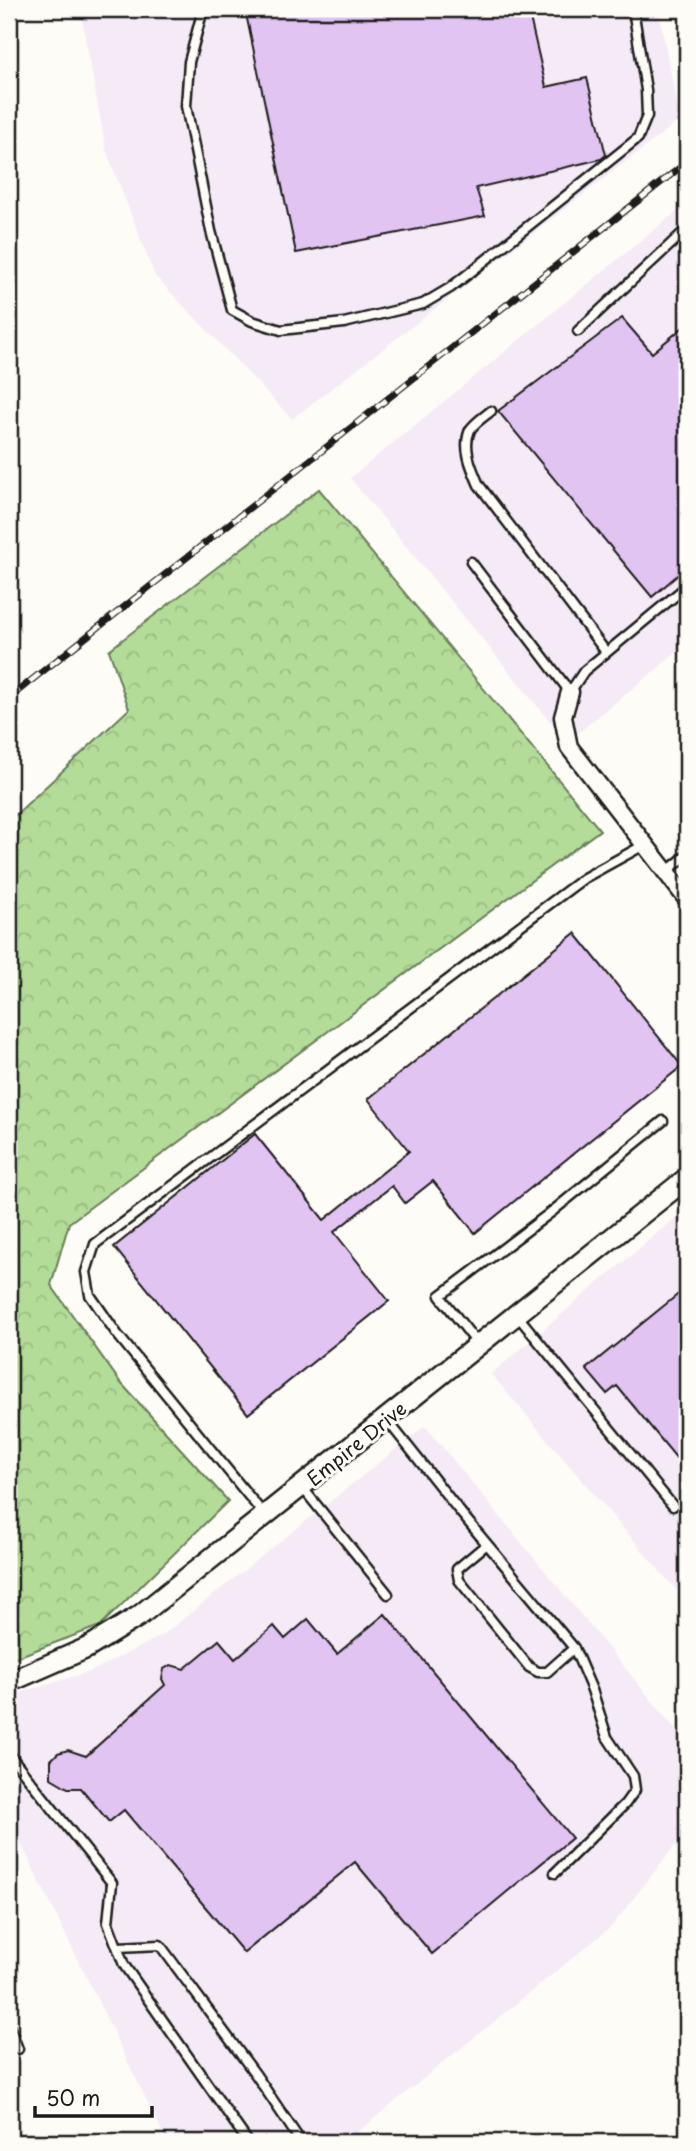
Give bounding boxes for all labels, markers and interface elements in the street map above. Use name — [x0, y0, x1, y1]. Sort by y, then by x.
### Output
street label: Empire Drive — [300, 1394, 412, 1492]
scale bar — [35, 2074, 152, 2118]
text: 50 m — [46, 2081, 100, 2113]

